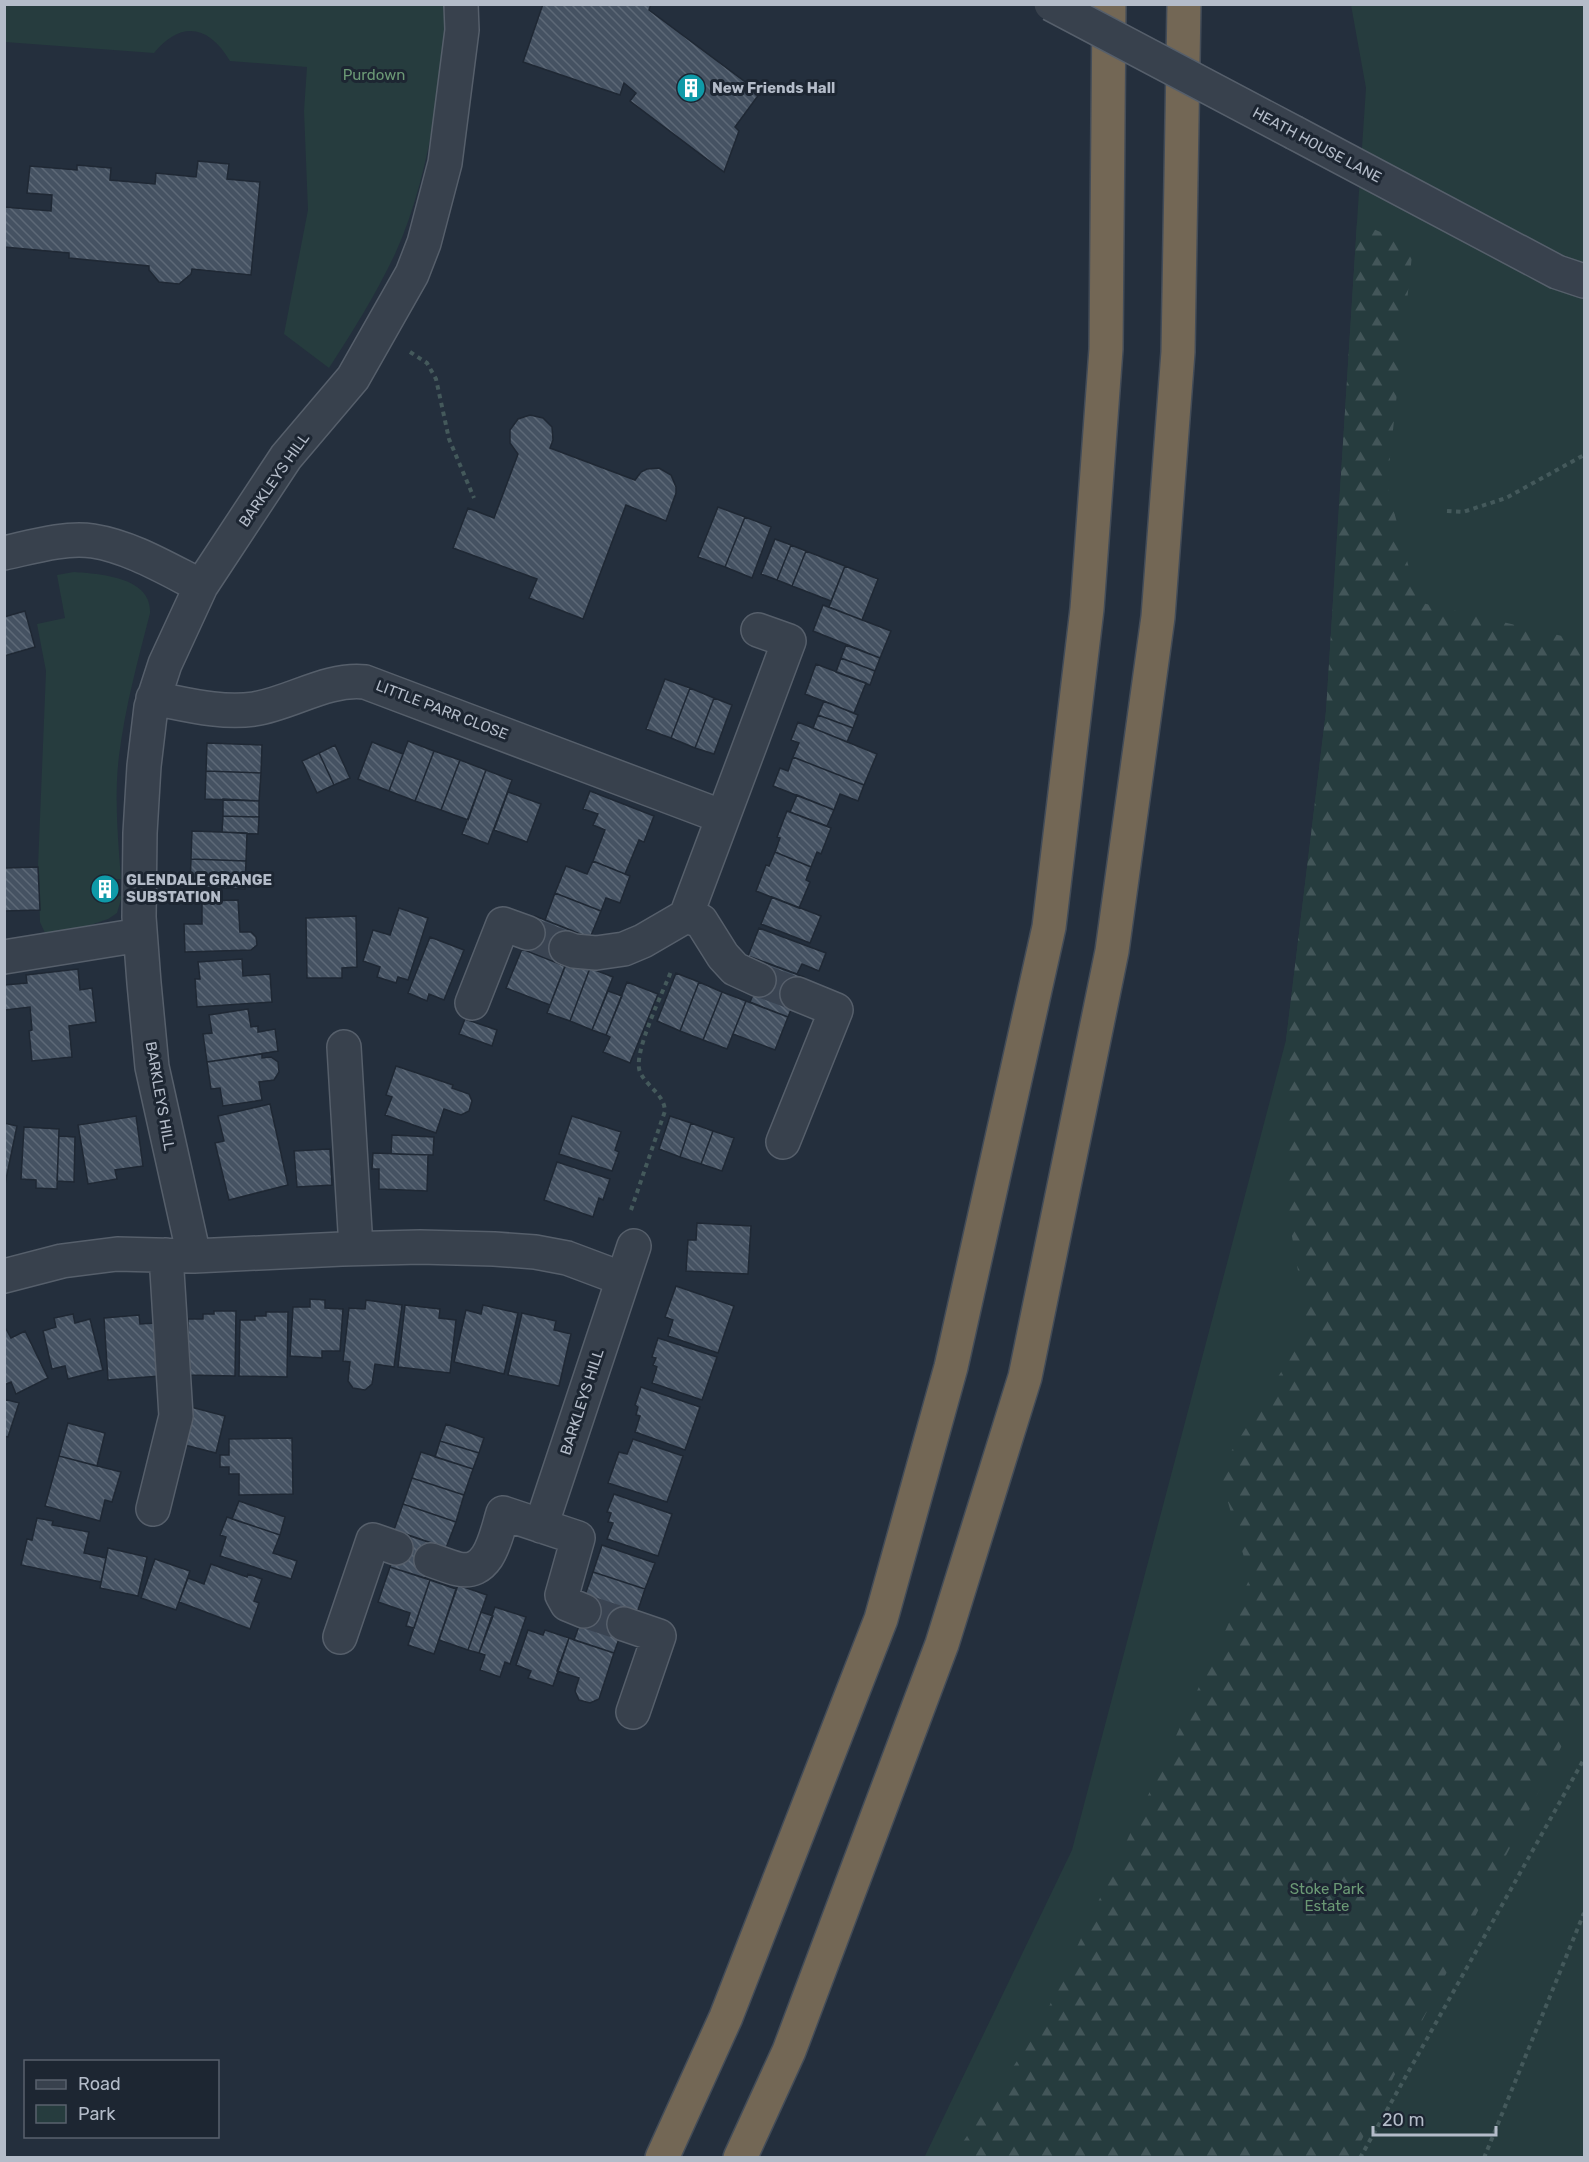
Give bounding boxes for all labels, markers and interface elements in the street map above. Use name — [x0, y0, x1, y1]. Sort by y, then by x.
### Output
park label: Purdown — [343, 66, 405, 84]
building icon: New Friends Hall — [675, 72, 707, 104]
place label: New Friends Hall — [712, 79, 835, 97]
street label: HEATH HOUSE LANE — [1250, 103, 1384, 187]
street label: BARKLEYS HILL — [235, 429, 313, 530]
street label: LITTLE PARR CLOSE — [373, 676, 511, 744]
place label: GLENDALE GRANGE SUBSTATION — [126, 871, 272, 906]
building icon: GLENDALE GRANGE SUBSTATION — [89, 873, 121, 905]
street label: BARKLEYS HILL — [142, 1040, 179, 1152]
street label: BARKLEYS HILL — [556, 1346, 608, 1457]
park label: Stoke Park Estate — [1290, 1880, 1364, 1915]
legend — [24, 2060, 219, 2138]
text: Road — [78, 2073, 121, 2095]
scale bar — [1373, 2099, 1496, 2137]
text: Park — [78, 2103, 116, 2125]
text: 20 m — [1382, 2109, 1424, 2131]

